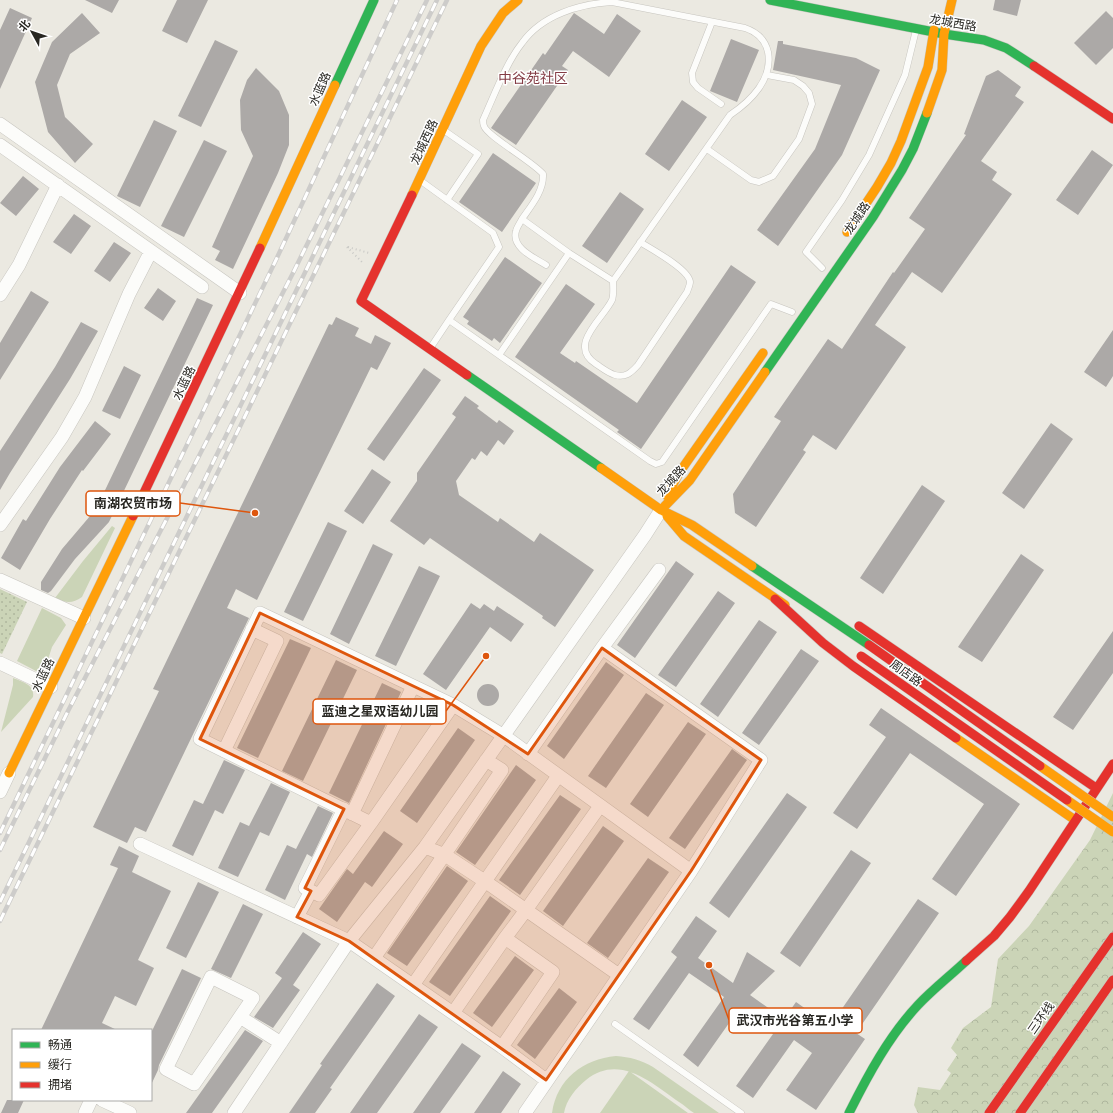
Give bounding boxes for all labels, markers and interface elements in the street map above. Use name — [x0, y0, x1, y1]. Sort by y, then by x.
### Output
north arrow — [12, 12, 52, 52]
street label: 龙城西路 — [928, 12, 978, 35]
text: 北 — [16, 18, 33, 34]
street label: 水蓝路 — [306, 70, 335, 109]
district label: 中谷苑社区 — [498, 70, 568, 87]
street label: 龙城西路 — [408, 117, 441, 167]
street label: 龙城路 — [841, 199, 874, 237]
street label: 水蓝路 — [170, 364, 199, 403]
street label: 龙城路 — [654, 463, 689, 500]
callout: 南湖农贸市场 — [86, 491, 180, 516]
text: 南湖农贸市场 — [94, 496, 172, 512]
street label: 水蓝路 — [29, 656, 58, 695]
street label: 周店路 — [887, 657, 925, 690]
callout: 蓝迪之星双语幼儿园 — [313, 699, 446, 724]
text: 蓝迪之星双语幼儿园 — [321, 704, 439, 720]
street label: 三环线 — [1025, 999, 1058, 1037]
callout: 武汉市光谷第五小学 — [729, 1008, 862, 1033]
text: 武汉市光谷第五小学 — [736, 1013, 854, 1029]
legend — [12, 1029, 152, 1101]
text: 畅通 — [48, 1038, 72, 1053]
text: 缓行 — [48, 1058, 72, 1073]
text: 拥堵 — [48, 1078, 72, 1093]

